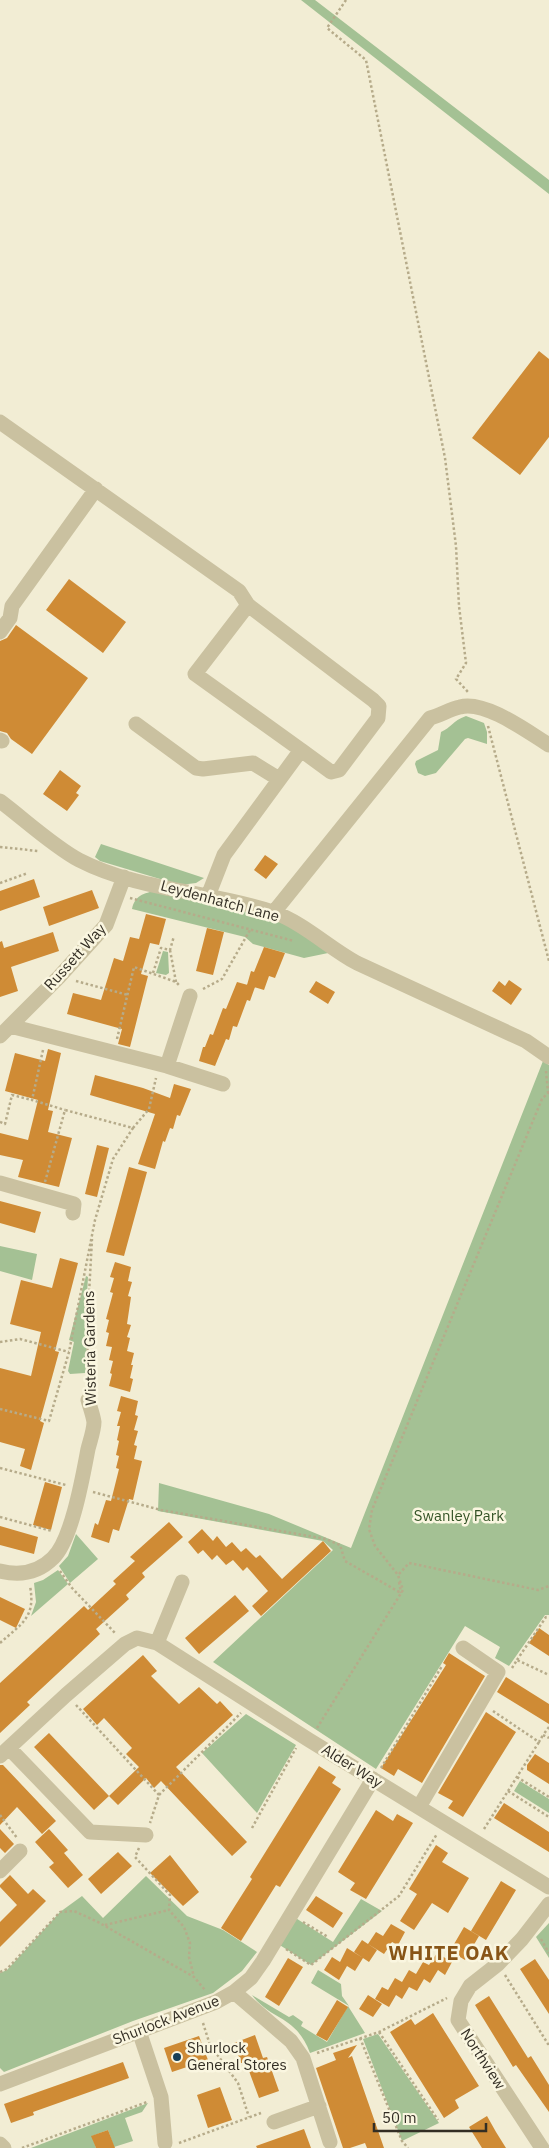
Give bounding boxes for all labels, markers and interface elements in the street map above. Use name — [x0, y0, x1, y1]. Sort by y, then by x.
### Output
street label: Leydenhatch Lane — [159, 876, 282, 925]
street label: Russett Way — [40, 919, 110, 994]
street label: Wisteria Gardens — [79, 1290, 100, 1406]
park label: Swanley Park — [414, 1506, 504, 1525]
street label: Alder Way — [318, 1739, 387, 1792]
district label: WHITE OAK — [388, 1939, 510, 1966]
street label: Shurlock Avenue — [110, 1990, 222, 2049]
street label: Northview — [457, 2025, 510, 2093]
place label: Shurlock General Stores — [187, 2038, 287, 2074]
marker: Shurlock General Stores — [171, 2051, 183, 2063]
scale bar — [374, 2100, 486, 2132]
text: 50 m — [382, 2108, 417, 2127]

